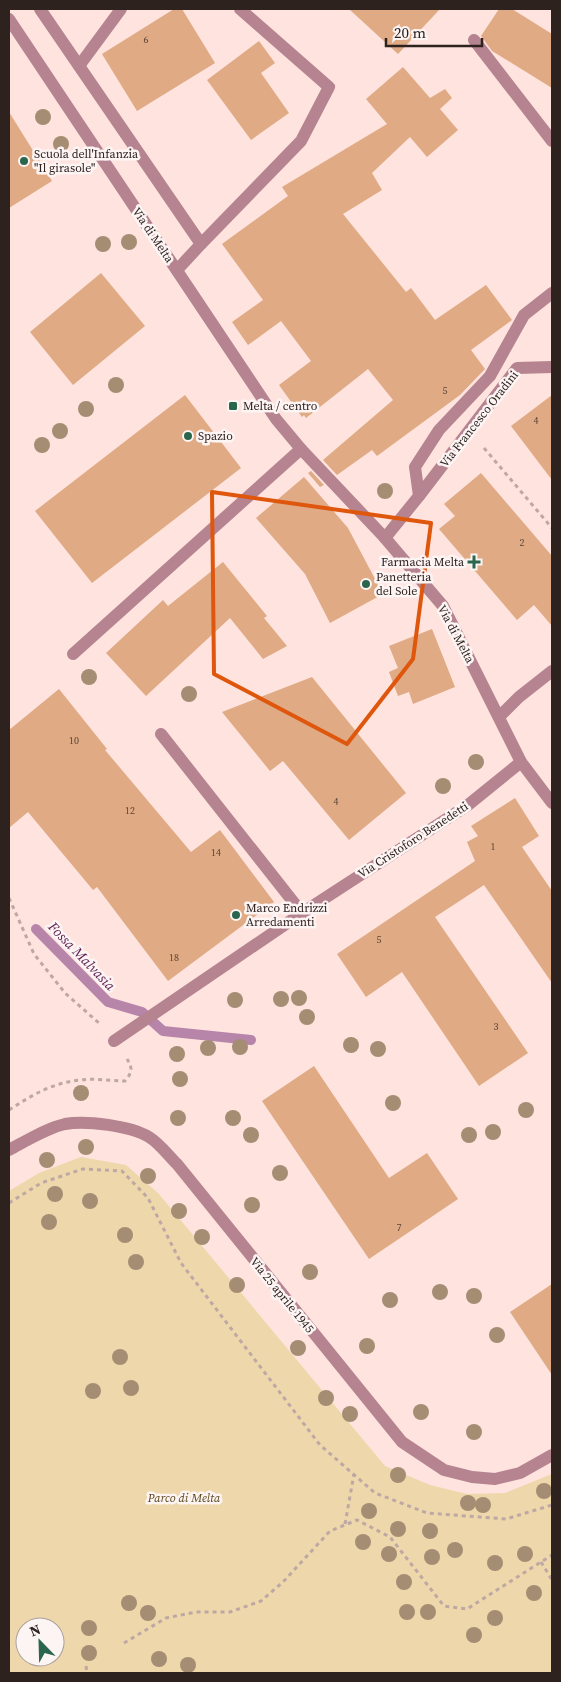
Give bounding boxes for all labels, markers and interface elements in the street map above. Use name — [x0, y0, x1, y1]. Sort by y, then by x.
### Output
scale bar — [386, 15, 482, 47]
text: 20 m — [394, 22, 426, 43]
house number: 6 — [144, 33, 149, 46]
place label: Scuola dell'Infanzia "Il girasole" — [34, 146, 139, 176]
marker: Scuola dell'Infanzia "Il girasole" — [18, 155, 30, 167]
street label: Via di Melta — [129, 204, 178, 267]
street label: Via Francesco Oradini — [436, 367, 522, 471]
house number: 5 — [443, 384, 448, 397]
place label: Melta / centro — [243, 398, 318, 414]
marker: Melta / centro — [227, 400, 239, 412]
house number: 4 — [534, 414, 539, 427]
place label: Spazio — [198, 428, 233, 444]
marker: Spazio — [182, 430, 194, 442]
house number: 2 — [520, 536, 525, 549]
place label: Farmacia Melta — [381, 554, 465, 570]
marker: Farmacia Melta — [468, 556, 480, 568]
place label: Panetteria del Sole — [376, 569, 432, 599]
marker: Panetteria del Sole — [360, 578, 372, 590]
street label: Via di Melta — [434, 602, 478, 667]
house number: 10 — [69, 734, 79, 747]
house number: 4 — [334, 795, 339, 808]
street label: Via Cristoforo Benedetti — [355, 798, 472, 882]
house number: 12 — [125, 804, 135, 817]
house number: 1 — [491, 840, 496, 853]
house number: 14 — [211, 846, 221, 859]
place label: Marco Endrizzi Arredamenti — [246, 900, 328, 930]
marker: Marco Endrizzi Arredamenti — [230, 909, 242, 921]
water label: Fossa Malvasia — [43, 916, 121, 995]
house number: 5 — [377, 933, 382, 946]
house number: 18 — [169, 951, 179, 964]
house number: 3 — [494, 1020, 499, 1033]
house number: 7 — [397, 1221, 402, 1234]
street label: Via 25 aprile 1945 — [247, 1254, 317, 1336]
park label: Parco di Melta — [147, 1490, 221, 1506]
north arrow — [15, 1617, 65, 1667]
text: N — [26, 1619, 44, 1641]

